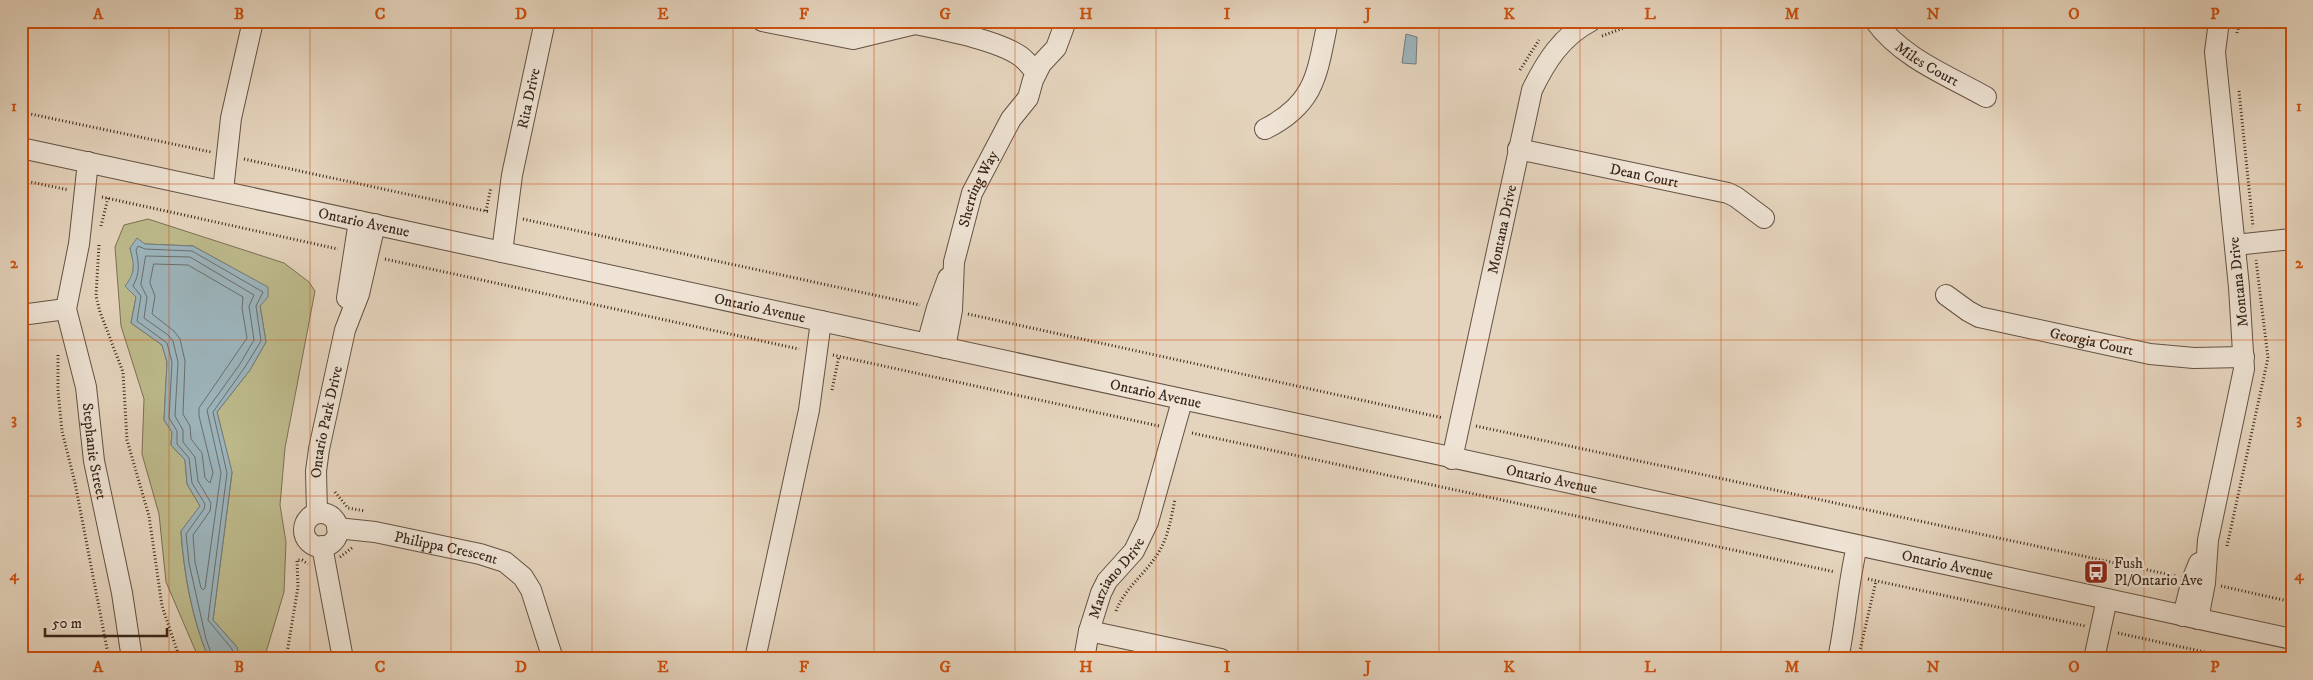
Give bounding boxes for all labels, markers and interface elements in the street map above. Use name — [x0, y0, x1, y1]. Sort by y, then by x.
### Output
text: A — [92, 4, 104, 24]
text: B — [234, 4, 244, 24]
text: C — [375, 4, 385, 24]
text: D — [515, 4, 527, 24]
text: E — [657, 4, 669, 24]
text: F — [799, 4, 809, 24]
text: G — [939, 4, 951, 24]
text: H — [1079, 4, 1093, 24]
text: I — [1224, 4, 1231, 24]
text: J — [1363, 4, 1372, 24]
text: K — [1503, 4, 1515, 24]
text: L — [1644, 4, 1656, 24]
text: M — [1785, 4, 1800, 24]
text: N — [1926, 4, 1940, 24]
text: O — [2068, 4, 2080, 24]
text: P — [2210, 4, 2220, 24]
street label: Miles Court — [1891, 37, 1962, 91]
street label: Rita Drive — [513, 66, 545, 131]
text: 1 — [11, 96, 17, 116]
text: 1 — [2296, 96, 2302, 116]
street label: Sherring Way — [955, 147, 1003, 229]
street label: Dean Court — [1608, 159, 1680, 192]
street label: Montana Drive — [1483, 183, 1521, 276]
street label: Ontario Avenue — [317, 204, 411, 242]
street label: Montana Drive — [2224, 236, 2253, 328]
text: 2 — [10, 253, 19, 273]
text: 2 — [2295, 253, 2304, 273]
street label: Ontario Avenue — [712, 289, 807, 327]
street label: Georgia Court — [2048, 324, 2135, 360]
street label: Ontario Park Drive — [307, 364, 347, 478]
street label: Ontario Avenue — [1108, 375, 1203, 413]
street label: Stephanie Street — [78, 402, 111, 501]
text: 3 — [11, 409, 17, 429]
text: 3 — [2296, 409, 2302, 429]
street label: Ontario Avenue — [1504, 460, 1599, 499]
street label: Philippa Crescent — [393, 527, 500, 569]
street label: Marziano Drive — [1084, 534, 1149, 621]
street label: Ontario Avenue — [1900, 546, 1995, 584]
place label: Fush Pl/Ontario Ave — [2114, 554, 2203, 590]
bus stop icon: Fush Pl/Ontario Ave — [2083, 559, 2109, 585]
text: 4 — [8, 565, 19, 585]
text: 4 — [2293, 565, 2304, 585]
scale bar — [45, 605, 168, 637]
text: 50 m — [52, 614, 82, 633]
text: A — [92, 657, 104, 677]
text: B — [234, 657, 244, 677]
text: C — [375, 657, 385, 677]
text: D — [515, 657, 527, 677]
text: E — [657, 657, 669, 677]
text: F — [799, 657, 809, 677]
text: G — [939, 657, 951, 677]
text: H — [1079, 657, 1093, 677]
text: I — [1224, 657, 1231, 677]
text: J — [1363, 657, 1372, 677]
text: K — [1503, 657, 1515, 677]
text: L — [1644, 657, 1656, 677]
text: M — [1785, 657, 1800, 677]
text: N — [1926, 657, 1940, 677]
text: O — [2068, 657, 2080, 677]
text: P — [2210, 657, 2220, 677]

